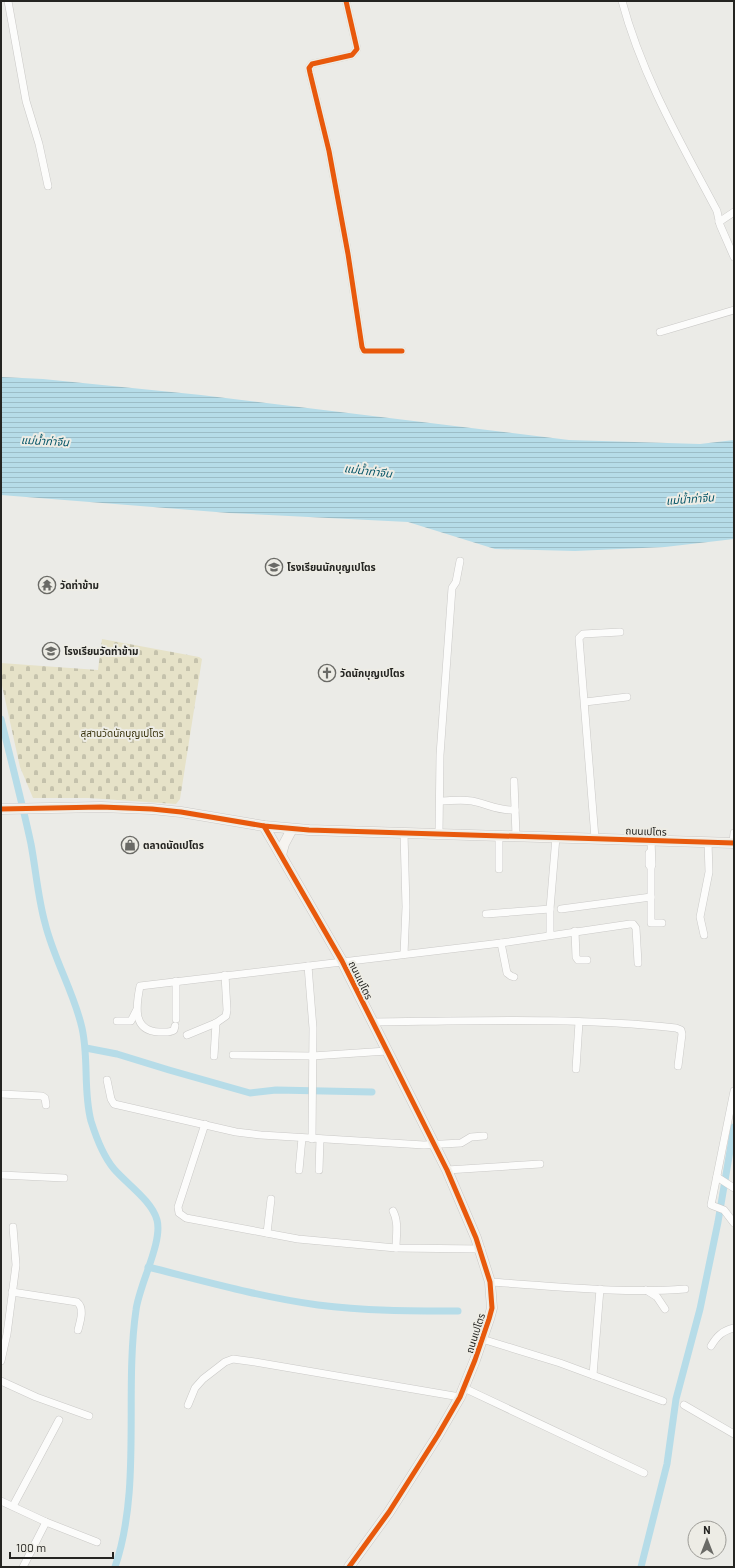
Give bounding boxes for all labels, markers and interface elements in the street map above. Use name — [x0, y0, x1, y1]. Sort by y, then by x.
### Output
water label: แม่น้ำท่าจีน — [21, 432, 71, 448]
water label: แม่น้ำท่าจีน — [343, 460, 394, 480]
water label: แม่น้ำท่าจีน — [666, 489, 716, 507]
school or university icon: โรงเรียนนักบุญเปโตร — [264, 557, 284, 577]
place label: โรงเรียนนักบุญเปโตร — [287, 561, 376, 574]
temple icon: วัดท่าข้าม — [37, 575, 57, 595]
place label: วัดท่าข้าม — [60, 579, 99, 591]
school or university icon: โรงเรียนวัดท่าข้าม — [41, 641, 61, 661]
place label: โรงเรียนวัดท่าข้าม — [64, 645, 139, 657]
church icon: วัดนักบุญเปโตร — [317, 663, 337, 683]
place label: วัดนักบุญเปโตร — [340, 667, 405, 680]
park label: สุสานวัดนักบุญเปโตร — [80, 727, 164, 740]
street label: ถนนเปโตร — [625, 824, 667, 838]
shop icon: ตลาดนัดเปโตร — [120, 835, 140, 855]
place label: ตลาดนัดเปโตร — [143, 839, 204, 851]
street label: ถนนเปโตร — [347, 959, 376, 1001]
street label: ถนนเปโตร — [463, 1311, 487, 1355]
north arrow — [687, 1520, 727, 1560]
text: N — [703, 1523, 711, 1536]
scale bar — [10, 1534, 113, 1560]
text: 100 m — [16, 1540, 46, 1554]

